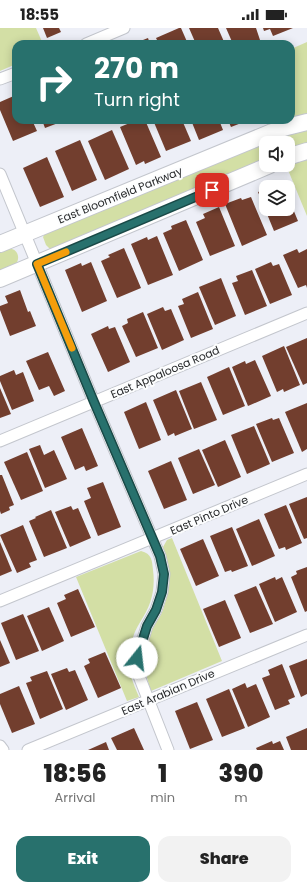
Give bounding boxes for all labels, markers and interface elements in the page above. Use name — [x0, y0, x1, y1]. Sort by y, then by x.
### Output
text: 18:55 — [20, 4, 59, 25]
text: 270 m — [94, 49, 179, 88]
icon: right — [28, 56, 80, 108]
text: Turn right — [94, 87, 180, 112]
map controls — [259, 136, 295, 216]
button: sound — [259, 136, 295, 172]
street label: East Bloomfield Parkway — [55, 162, 185, 227]
pin — [195, 173, 229, 207]
icon: arrive — [201, 179, 223, 201]
button: layers — [259, 180, 295, 216]
street label: East Appaloosa Road — [108, 342, 222, 402]
street label: East Pinto Drive — [167, 491, 251, 539]
position arrow — [116, 637, 158, 679]
street label: East Arabian Drive — [119, 665, 217, 719]
text: 18:56 — [43, 757, 107, 790]
text: 1 — [158, 757, 167, 790]
text: 390 — [219, 757, 264, 790]
text: Arrival — [55, 788, 96, 807]
text: min — [150, 788, 175, 807]
text: m — [234, 788, 248, 807]
button: Exit — [16, 836, 150, 882]
button: Share — [158, 836, 291, 882]

